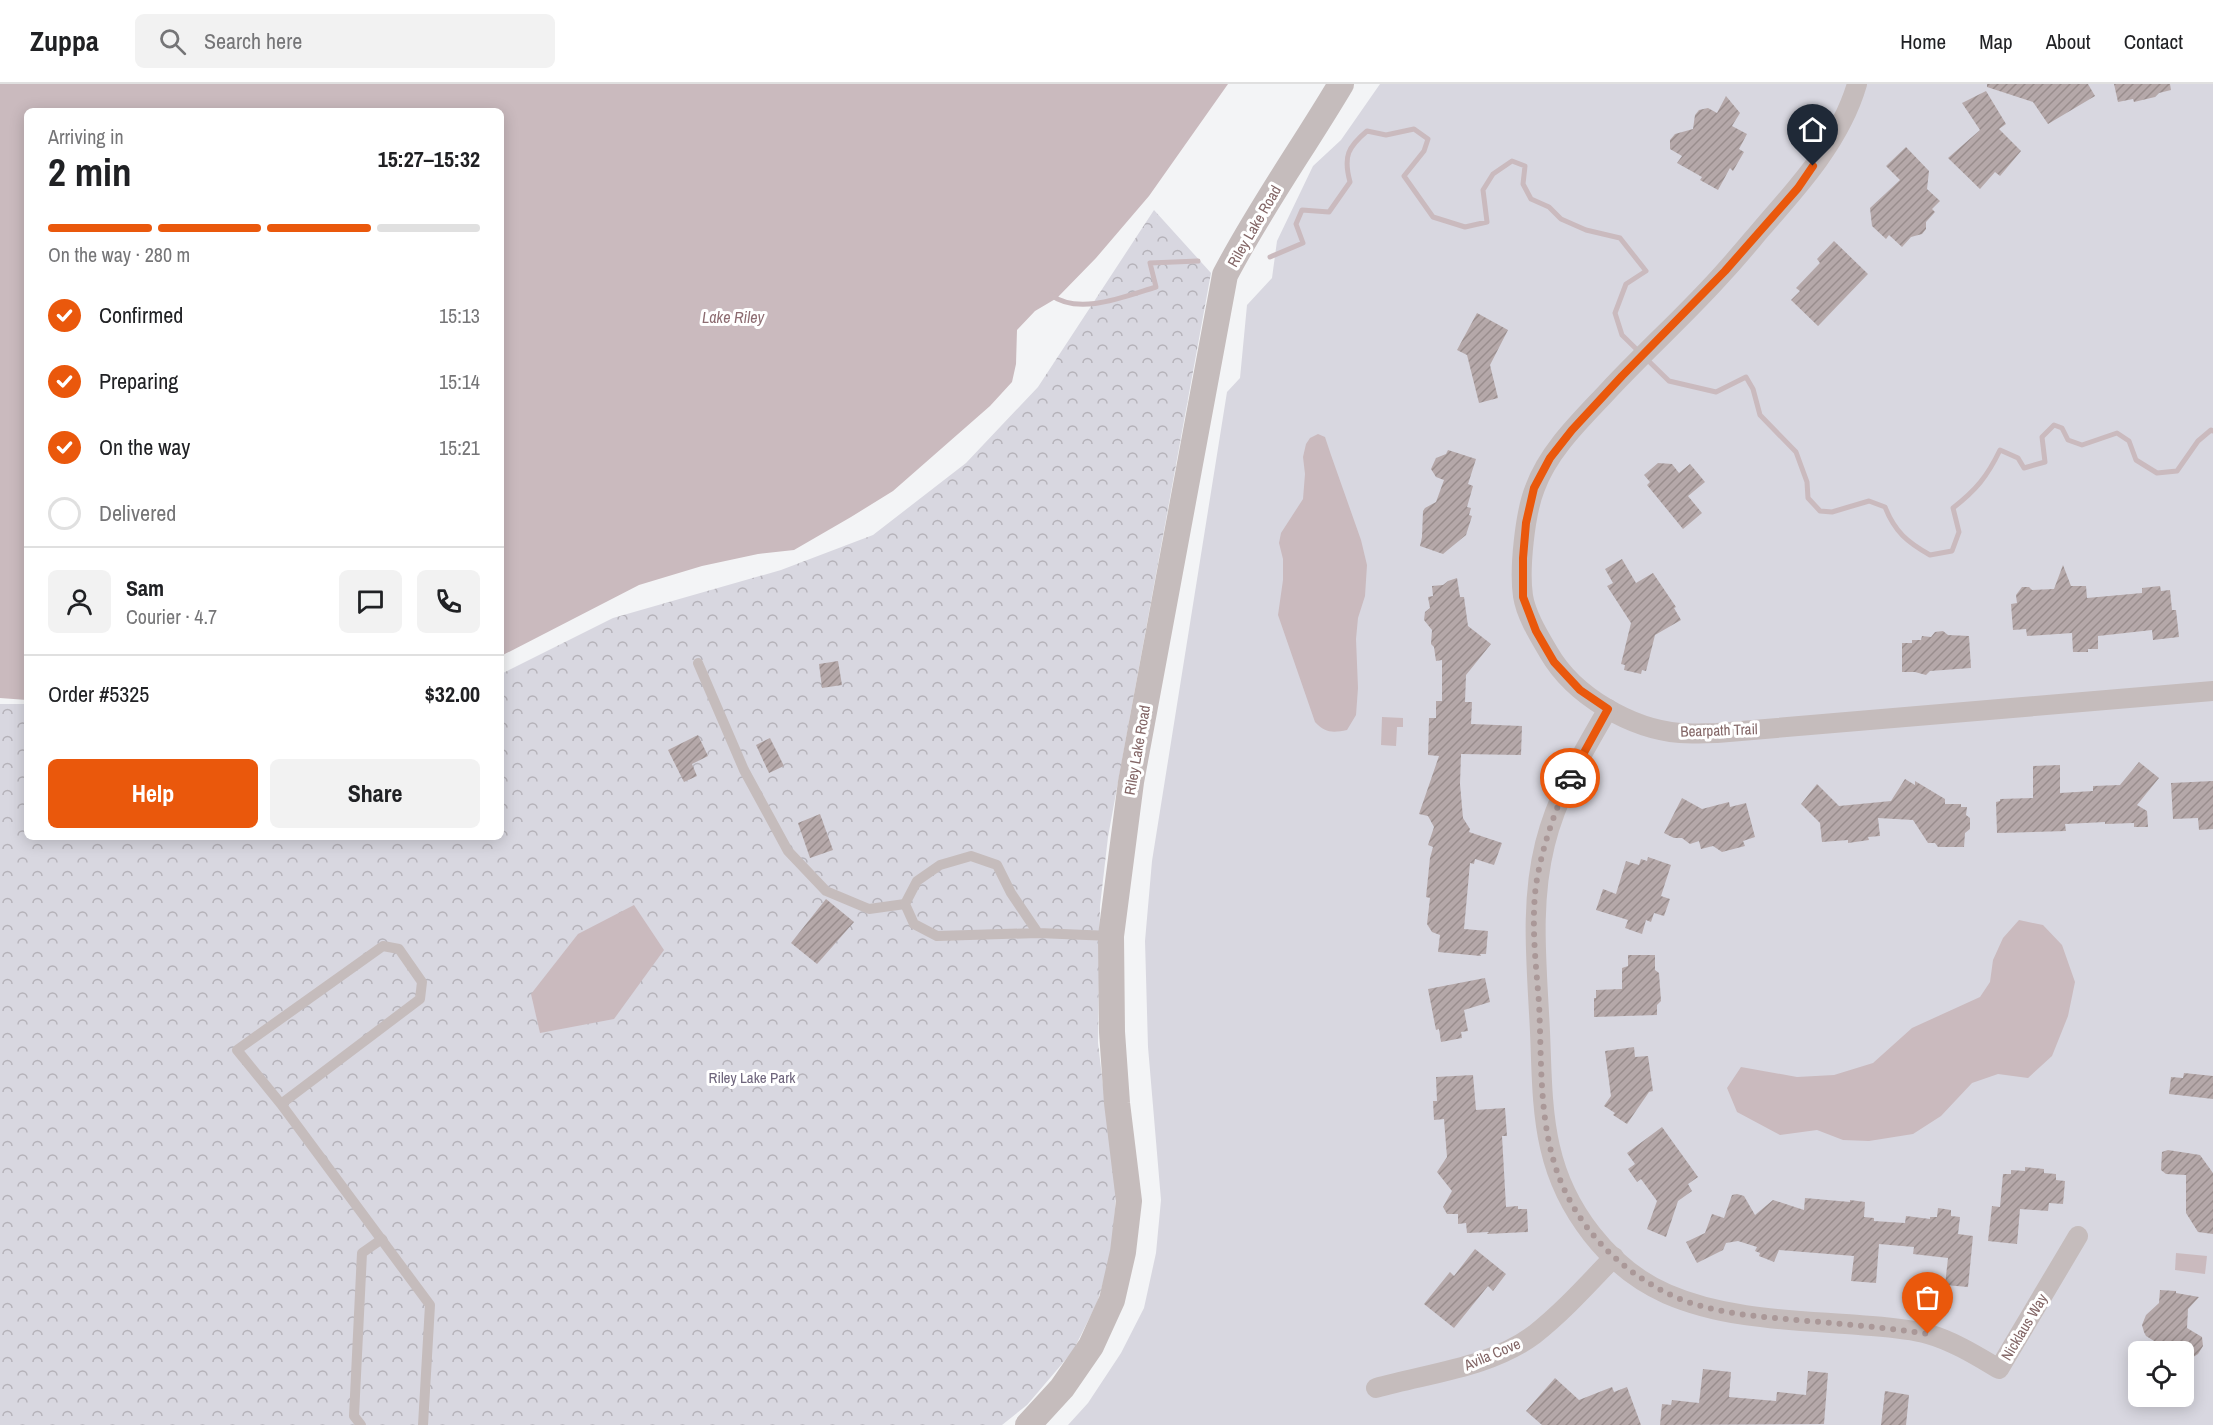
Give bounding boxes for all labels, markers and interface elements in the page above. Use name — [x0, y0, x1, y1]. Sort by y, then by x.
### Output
search box — [135, 14, 555, 68]
text: Zuppa — [30, 22, 99, 60]
icon: search — [156, 25, 189, 58]
text: Search here — [204, 26, 302, 56]
text: Home — [1900, 27, 1946, 56]
text: Map — [1979, 27, 2013, 56]
text: About — [2046, 27, 2091, 56]
text: Contact — [2124, 27, 2183, 56]
pin — [1787, 104, 1838, 166]
icon: home — [1796, 113, 1829, 146]
text: Arriving in — [48, 123, 124, 150]
text: 15:27–15:32 — [378, 144, 480, 174]
text: 2 min — [48, 146, 132, 198]
street label: Riley Lake Road — [1222, 181, 1286, 271]
text: On the way · 280 m — [48, 241, 190, 268]
icon: check — [48, 299, 81, 332]
text: Confirmed — [99, 300, 183, 330]
text: 15:13 — [439, 302, 480, 329]
water label: Lake Riley — [702, 306, 765, 328]
icon: check — [48, 365, 81, 398]
text: Preparing — [99, 366, 178, 396]
text: 15:14 — [439, 368, 480, 395]
icon: check — [48, 431, 81, 464]
text: On the way — [99, 432, 190, 462]
text: 15:21 — [439, 434, 480, 461]
text: Delivered — [99, 498, 176, 528]
button: person — [48, 570, 111, 633]
button: chat — [339, 570, 402, 633]
button: phone — [417, 570, 480, 633]
text: Sam — [126, 573, 164, 603]
text: Courier · 4.7 — [126, 603, 217, 630]
text: Order #5325 — [48, 679, 149, 709]
text: $32.00 — [425, 679, 480, 709]
street label: Riley Lake Road — [1119, 703, 1155, 797]
street label: Bearpath Trail — [1680, 718, 1758, 742]
courier — [1540, 748, 1600, 808]
button: Help — [48, 759, 258, 828]
button: Share — [270, 759, 480, 828]
icon: car — [1554, 762, 1587, 795]
park label: Riley Lake Park — [709, 1067, 796, 1088]
pin — [1902, 1272, 1953, 1334]
icon: bag — [1911, 1281, 1944, 1314]
street label: Nicklaus Way — [1996, 1289, 2053, 1364]
street label: Avila Cove — [1460, 1333, 1524, 1376]
map controls — [2128, 1341, 2194, 1407]
button: locate — [2128, 1341, 2194, 1407]

